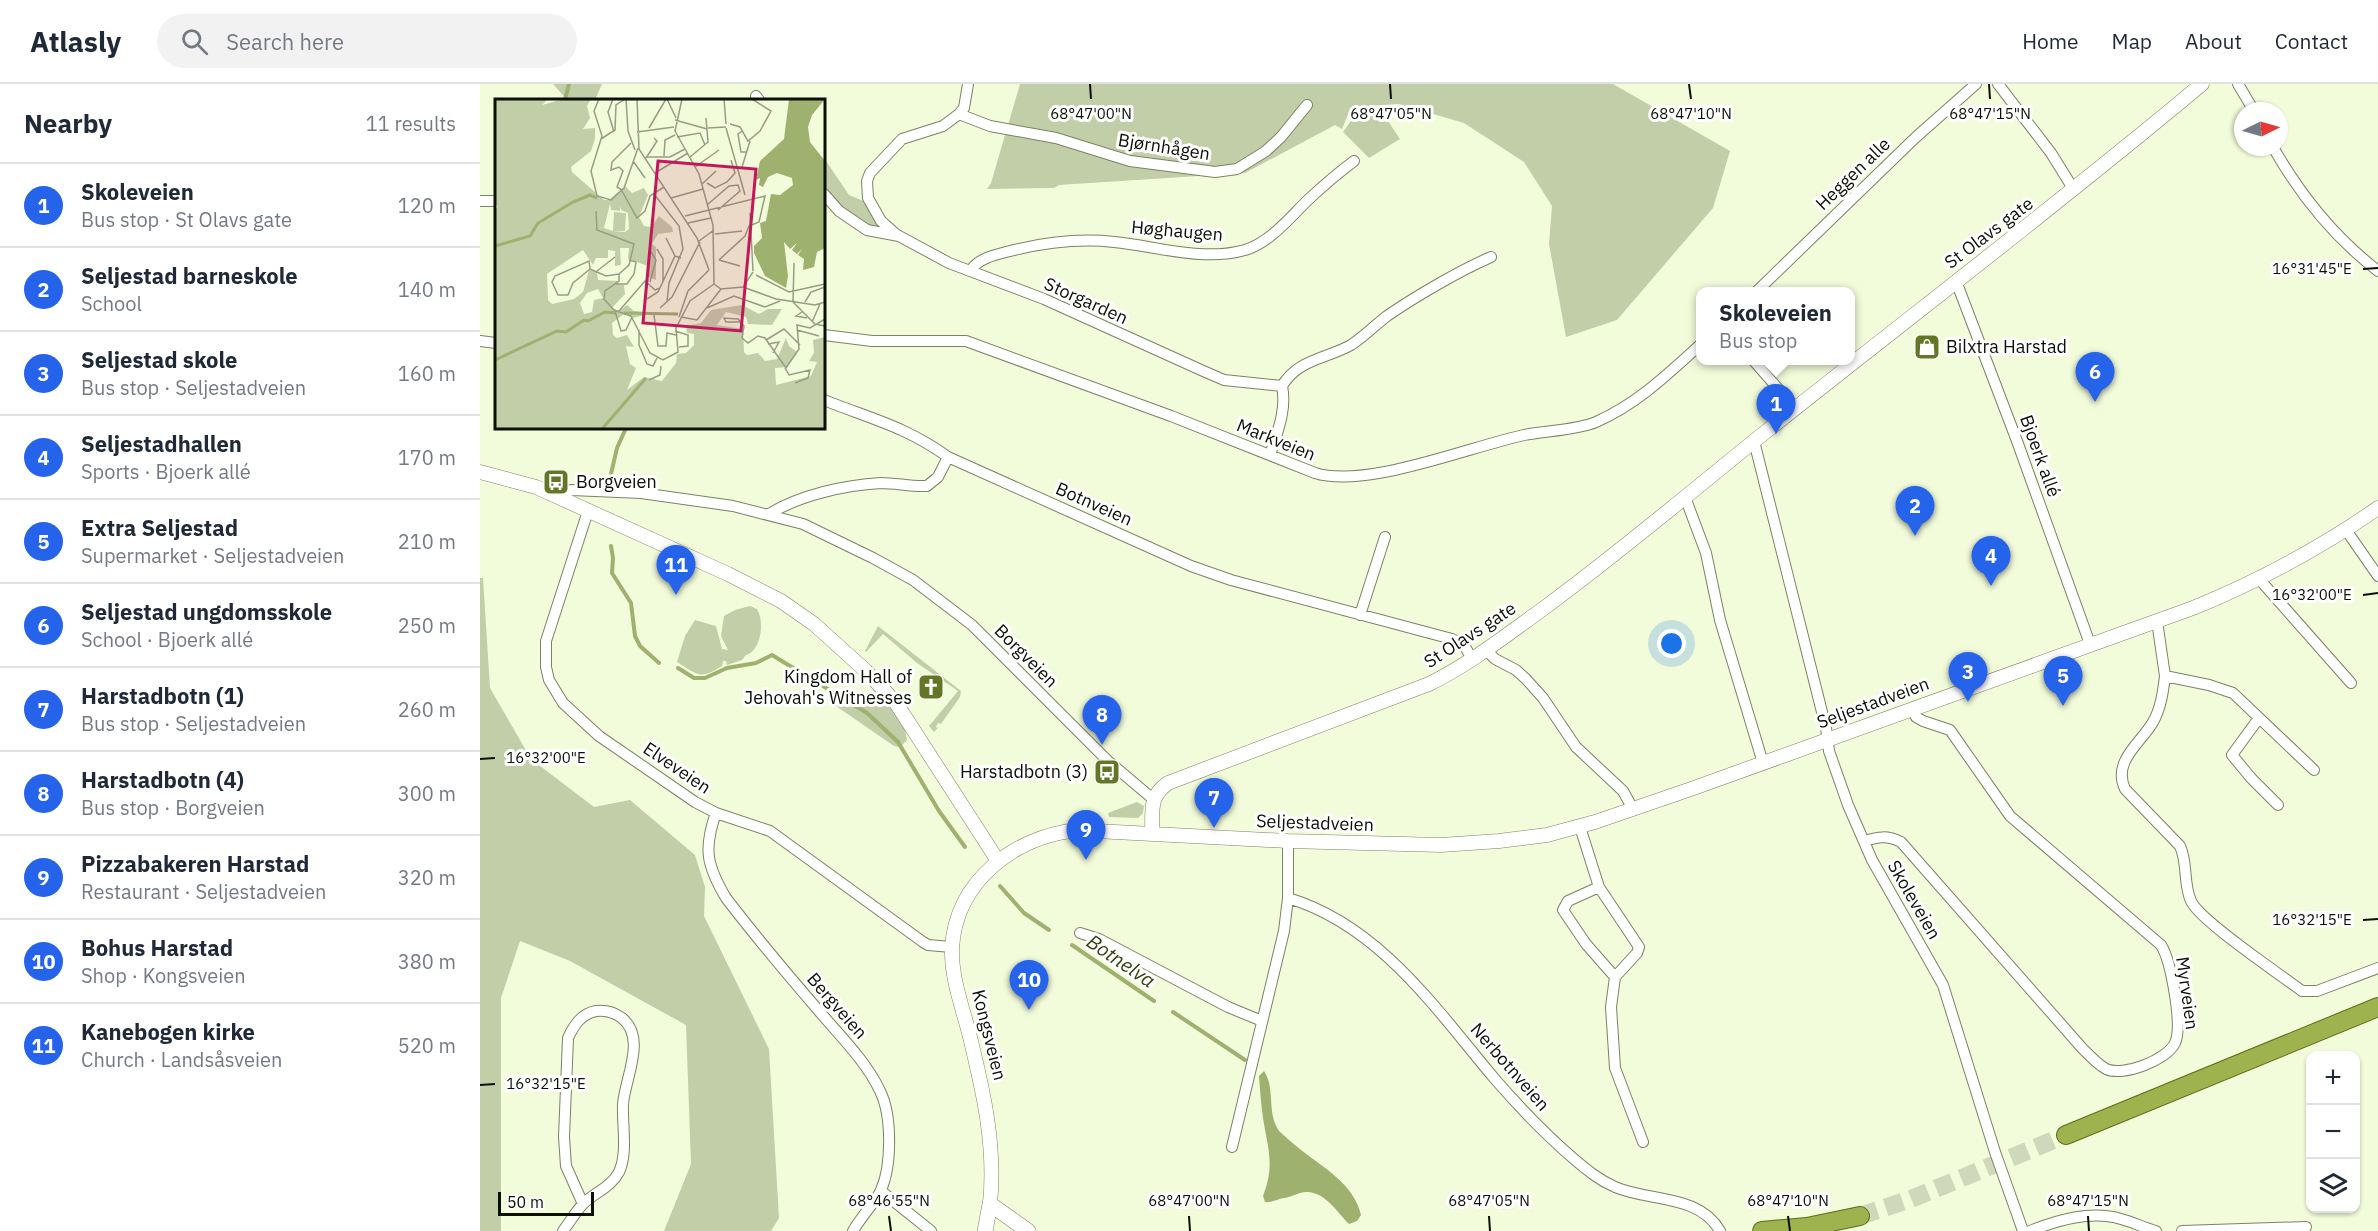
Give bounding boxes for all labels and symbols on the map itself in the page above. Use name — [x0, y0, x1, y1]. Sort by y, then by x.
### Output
inset map — [495, 99, 825, 429]
north arrow — [2234, 102, 2288, 156]
text: 68°47'00"N — [1050, 104, 1132, 123]
text: 68°47'05"N — [1350, 104, 1432, 123]
text: 68°47'10"N — [1650, 104, 1732, 123]
text: 68°47'15"N — [1949, 104, 2031, 123]
street label: Bjørnhågen — [1117, 128, 1212, 165]
street label: Heggen alle — [1810, 132, 1895, 215]
street label: St Olavs gate — [1940, 192, 2038, 273]
street label: Høghaugen — [1130, 215, 1224, 246]
text: 16°31'45"E — [2272, 259, 2352, 278]
street label: Storgarden — [1041, 272, 1132, 329]
shop icon: Bilxtra Harstad — [1912, 332, 1942, 362]
place label: Bilxtra Harstad — [1946, 335, 2067, 358]
pin: 6 — [2076, 352, 2114, 402]
pin: 1 — [1756, 384, 1796, 434]
street label: Bjoerk allé — [2015, 412, 2066, 500]
street label: Markveien — [1233, 413, 1319, 466]
bus stop icon: Borgveien — [541, 467, 571, 497]
place label: Borgveien — [576, 470, 657, 493]
street label: Botnveien — [1052, 476, 1136, 531]
pin: 2 — [1896, 486, 1934, 536]
pin: 4 — [1972, 536, 2010, 586]
pin: 11 — [656, 546, 696, 595]
text: 16°32'00"E — [2272, 585, 2352, 604]
street label: St Olavs gate — [1419, 596, 1520, 673]
street label: Borgveien — [990, 619, 1063, 692]
your location — [1657, 629, 1686, 658]
pin: 3 — [1948, 652, 1988, 702]
pin: 5 — [2044, 656, 2082, 706]
place label: Kingdom Hall of Jehovah's Witnesses — [744, 665, 912, 709]
church icon: Kingdom Hall of Jehovah's Witnesses — [916, 672, 946, 702]
street label: Seljestadveien — [1814, 672, 1932, 733]
pin: 8 — [1082, 696, 1122, 745]
street label: Elveveien — [639, 737, 716, 799]
text: 16°32'00"E — [506, 748, 586, 767]
bus stop icon: Harstadbotn (3) — [1092, 757, 1122, 787]
place label: Harstadbotn (3) — [960, 760, 1088, 783]
pin: 7 — [1194, 778, 1234, 828]
street label: Seljestadveien — [1256, 809, 1374, 836]
pin: 9 — [1066, 810, 1106, 860]
street label: Skoleveien — [1883, 856, 1946, 943]
text: 16°32'15"E — [2272, 910, 2352, 929]
water label: Botnelva — [1082, 928, 1161, 993]
street label: Myrveien — [2171, 955, 2204, 1031]
pin: 10 — [1010, 960, 1048, 1010]
street label: Bergveien — [802, 968, 872, 1044]
street label: Kongsveien — [967, 987, 1012, 1083]
street label: Nerbotnveien — [1466, 1018, 1555, 1115]
text: 16°32'15"E — [506, 1074, 586, 1093]
scale bar — [498, 1189, 594, 1216]
text: 68°46'55"N — [848, 1191, 930, 1210]
text: 68°47'00"N — [1148, 1191, 1230, 1210]
text: 68°47'05"N — [1448, 1191, 1530, 1210]
text: 68°47'10"N — [1747, 1191, 1829, 1210]
text: 68°47'15"N — [2047, 1191, 2129, 1210]

